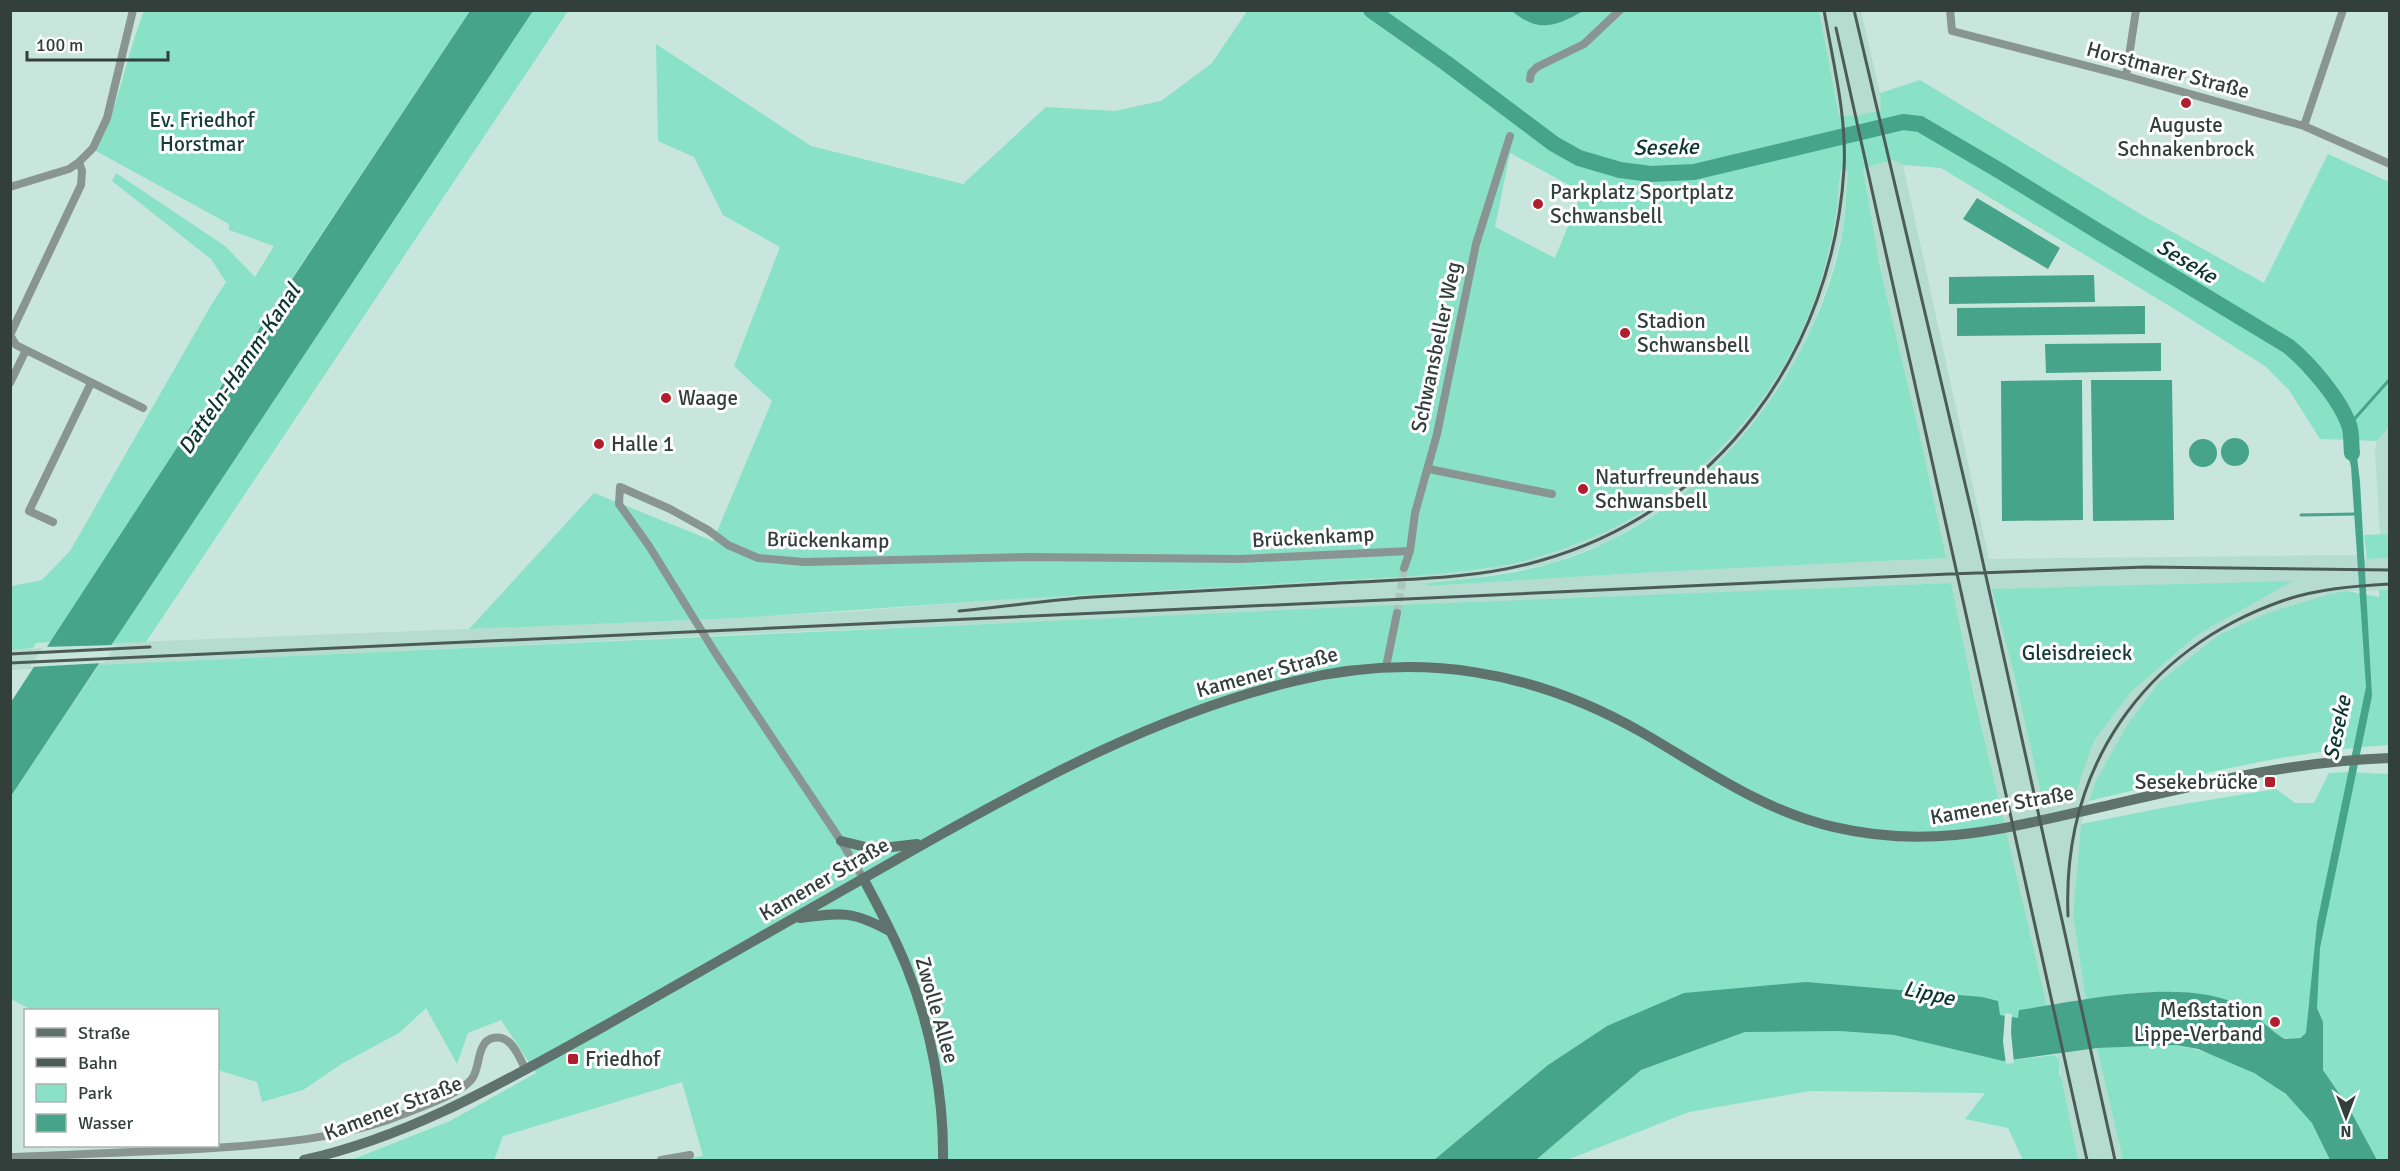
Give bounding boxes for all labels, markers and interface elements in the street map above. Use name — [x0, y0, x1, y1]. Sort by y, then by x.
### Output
scale bar — [27, 24, 168, 62]
text: 100 m — [36, 34, 83, 56]
street label: Horstmarer Straße — [2084, 36, 2252, 104]
marker: Auguste Schnakenbrock — [2179, 96, 2193, 110]
park label: Ev. Friedhof Horstmar — [149, 107, 256, 157]
place label: Auguste Schnakenbrock — [2118, 112, 2255, 162]
water label: Seseke — [1633, 133, 1700, 161]
place label: Parkplatz Sportplatz Schwansbell — [1550, 179, 1734, 229]
marker: Parkplatz Sportplatz Schwansbell — [1531, 197, 1545, 211]
water label: Seseke — [2152, 233, 2223, 290]
street label: Schwansbeller Weg — [1405, 259, 1467, 435]
water label: Datteln-Hamm-Kanal — [172, 277, 307, 459]
place label: Stadion Schwansbell — [1637, 308, 1750, 358]
marker: Stadion Schwansbell — [1618, 326, 1632, 340]
place label: Waage — [678, 385, 738, 411]
marker: Waage — [659, 391, 673, 405]
place label: Halle 1 — [611, 431, 674, 457]
marker: Halle 1 — [592, 437, 606, 451]
place label: Naturfreundehaus Schwansbell — [1595, 464, 1759, 514]
marker: Naturfreundehaus Schwansbell — [1576, 482, 1590, 496]
street label: Brückenkamp — [1251, 521, 1375, 553]
street label: Brückenkamp — [766, 526, 890, 554]
park label: Gleisdreieck — [2022, 640, 2133, 666]
street label: Kamener Straße — [1193, 641, 1341, 703]
water label: Seseke — [2317, 692, 2357, 763]
place label: Sesekebrücke — [2135, 769, 2258, 795]
marker: Sesekebrücke — [2263, 775, 2277, 789]
street label: Kamener Straße — [1928, 780, 2076, 830]
street label: Kamener Straße — [754, 831, 894, 927]
street label: Zwolle Allee — [909, 954, 965, 1066]
water label: Lippe — [1901, 974, 1958, 1012]
place label: Meßstation Lippe-Verband — [2134, 997, 2263, 1047]
legend — [24, 1009, 219, 1147]
marker: Meßstation Lippe-Verband — [2268, 1015, 2282, 1029]
text: Straße — [78, 1022, 130, 1044]
place label: Friedhof — [585, 1046, 661, 1072]
text: Bahn — [78, 1052, 118, 1074]
marker: Friedhof — [566, 1052, 580, 1066]
street label: Kamener Straße — [320, 1070, 466, 1146]
text: Park — [78, 1082, 113, 1104]
north arrow — [2316, 1087, 2376, 1147]
text: Wasser — [78, 1112, 134, 1134]
text: N — [2340, 1121, 2352, 1141]

